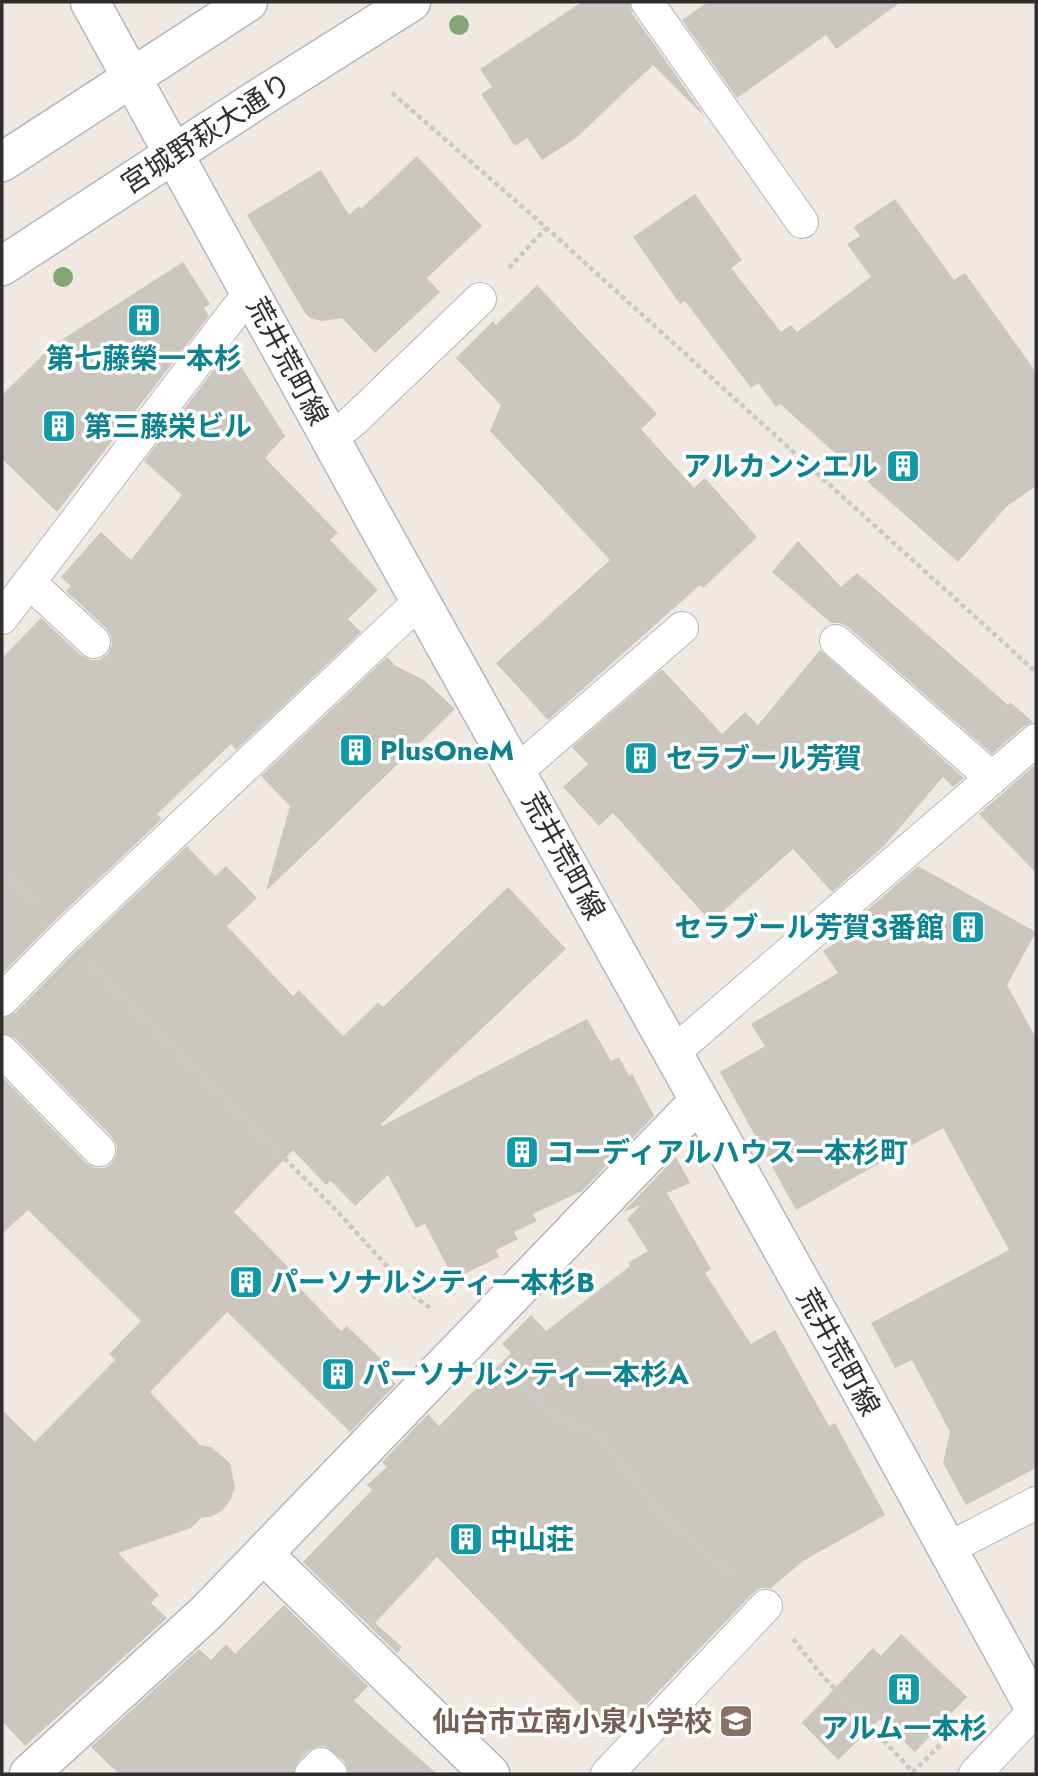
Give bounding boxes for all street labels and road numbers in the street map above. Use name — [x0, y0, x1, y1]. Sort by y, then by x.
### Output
street label: 宮城野萩大通り — [113, 63, 300, 204]
street label: 荒井荒町線 — [237, 290, 339, 433]
street label: 荒井荒町線 — [512, 785, 615, 927]
street label: 荒井荒町線 — [787, 1281, 890, 1423]

